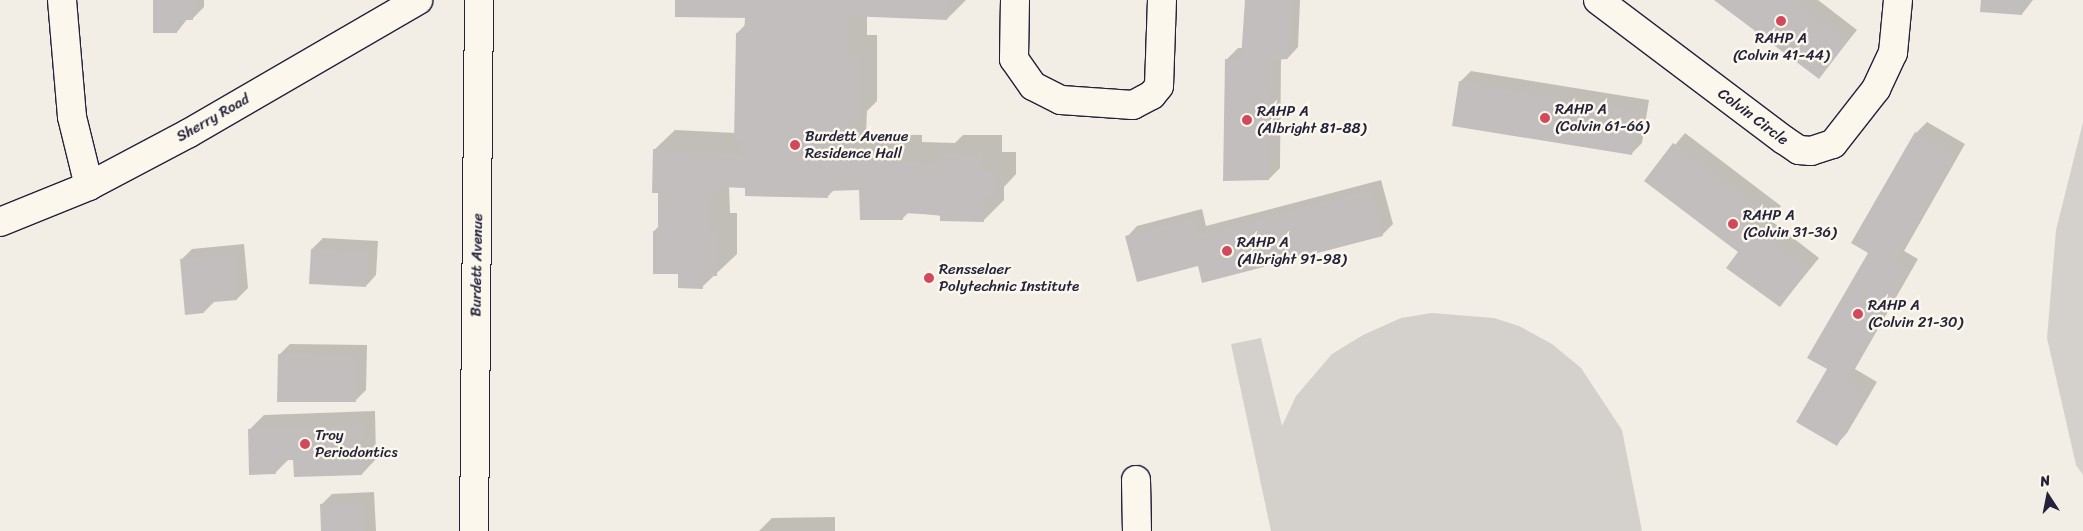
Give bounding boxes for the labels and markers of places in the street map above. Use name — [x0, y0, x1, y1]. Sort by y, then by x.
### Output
marker: RAHP A (Colvin 41-44) — [1775, 15, 1787, 27]
place label: RAHP A (Colvin 41-44) — [1733, 29, 1829, 64]
place label: RAHP A (Colvin 61-66) — [1555, 100, 1649, 135]
place label: RAHP A (Albright 81-88) — [1257, 102, 1366, 137]
marker: RAHP A (Colvin 61-66) — [1539, 112, 1551, 124]
marker: RAHP A (Albright 81-88) — [1241, 114, 1253, 126]
place label: Burdett Avenue Residence Hall — [805, 127, 908, 162]
marker: Burdett Avenue Residence Hall — [789, 139, 801, 151]
place label: RAHP A (Colvin 31-36) — [1743, 206, 1836, 241]
marker: RAHP A (Colvin 31-36) — [1727, 218, 1739, 230]
place label: RAHP A (Albright 91-98) — [1237, 233, 1346, 268]
marker: RAHP A (Albright 91-98) — [1221, 245, 1233, 257]
place label: Rensselaer Polytechnic Institute — [939, 260, 1080, 295]
marker: Rensselaer Polytechnic Institute — [923, 272, 935, 284]
place label: RAHP A (Colvin 21-30) — [1868, 296, 1963, 331]
marker: RAHP A (Colvin 21-30) — [1852, 308, 1864, 320]
place label: Troy Periodontics — [315, 426, 398, 461]
marker: Troy Periodontics — [299, 438, 311, 450]

